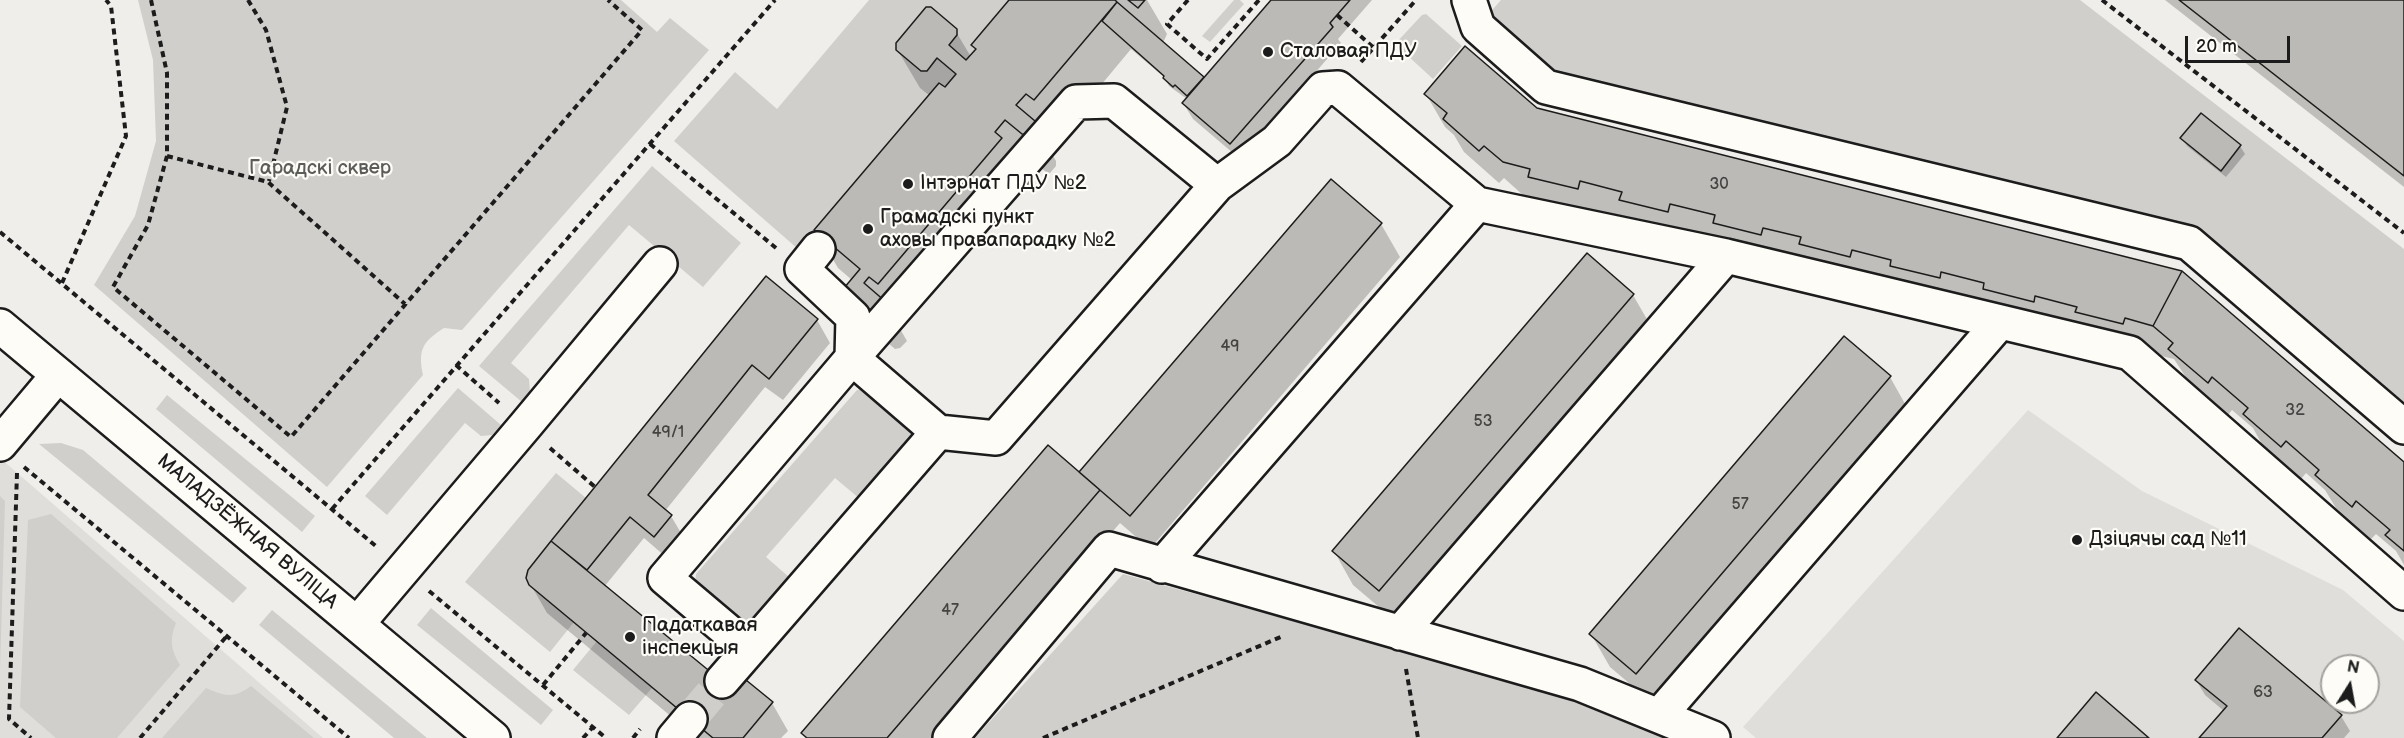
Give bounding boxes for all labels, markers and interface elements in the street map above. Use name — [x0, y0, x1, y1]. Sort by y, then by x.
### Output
scale bar — [2188, 24, 2293, 62]
text: 20 m — [2196, 36, 2237, 57]
place label: Сталовая ПДУ — [1280, 40, 1417, 64]
marker: Сталовая ПДУ — [1261, 45, 1275, 59]
park label: Гарадскі сквер — [249, 157, 391, 181]
place label: Інтэрнат ПДУ №2 — [920, 172, 1087, 196]
house number: 30 — [1709, 175, 1729, 195]
marker: Інтэрнат ПДУ №2 — [901, 177, 915, 191]
place label: Грамадскі пункт аховы правапарадку №2 — [880, 206, 1115, 253]
marker: Грамадскі пункт аховы правапарадку №2 — [861, 222, 875, 236]
house number: 49 — [1220, 337, 1240, 357]
house number: 32 — [2285, 401, 2305, 421]
house number: 53 — [1473, 412, 1493, 432]
house number: 49/1 — [652, 423, 684, 443]
street label: МАЛАДЗЁЖНАЯ ВУЛІЦА — [152, 449, 342, 615]
house number: 57 — [1731, 495, 1749, 515]
place label: Дзіцячы сад №11 — [2089, 528, 2247, 552]
marker: Дзіцячы сад №11 — [2070, 533, 2084, 547]
house number: 47 — [941, 601, 959, 621]
place label: Падаткавая інспекцыя — [642, 614, 758, 661]
marker: Падаткавая інспекцыя — [623, 630, 637, 644]
north arrow — [2320, 654, 2380, 714]
text: N — [2345, 657, 2361, 678]
house number: 63 — [2253, 683, 2273, 703]

